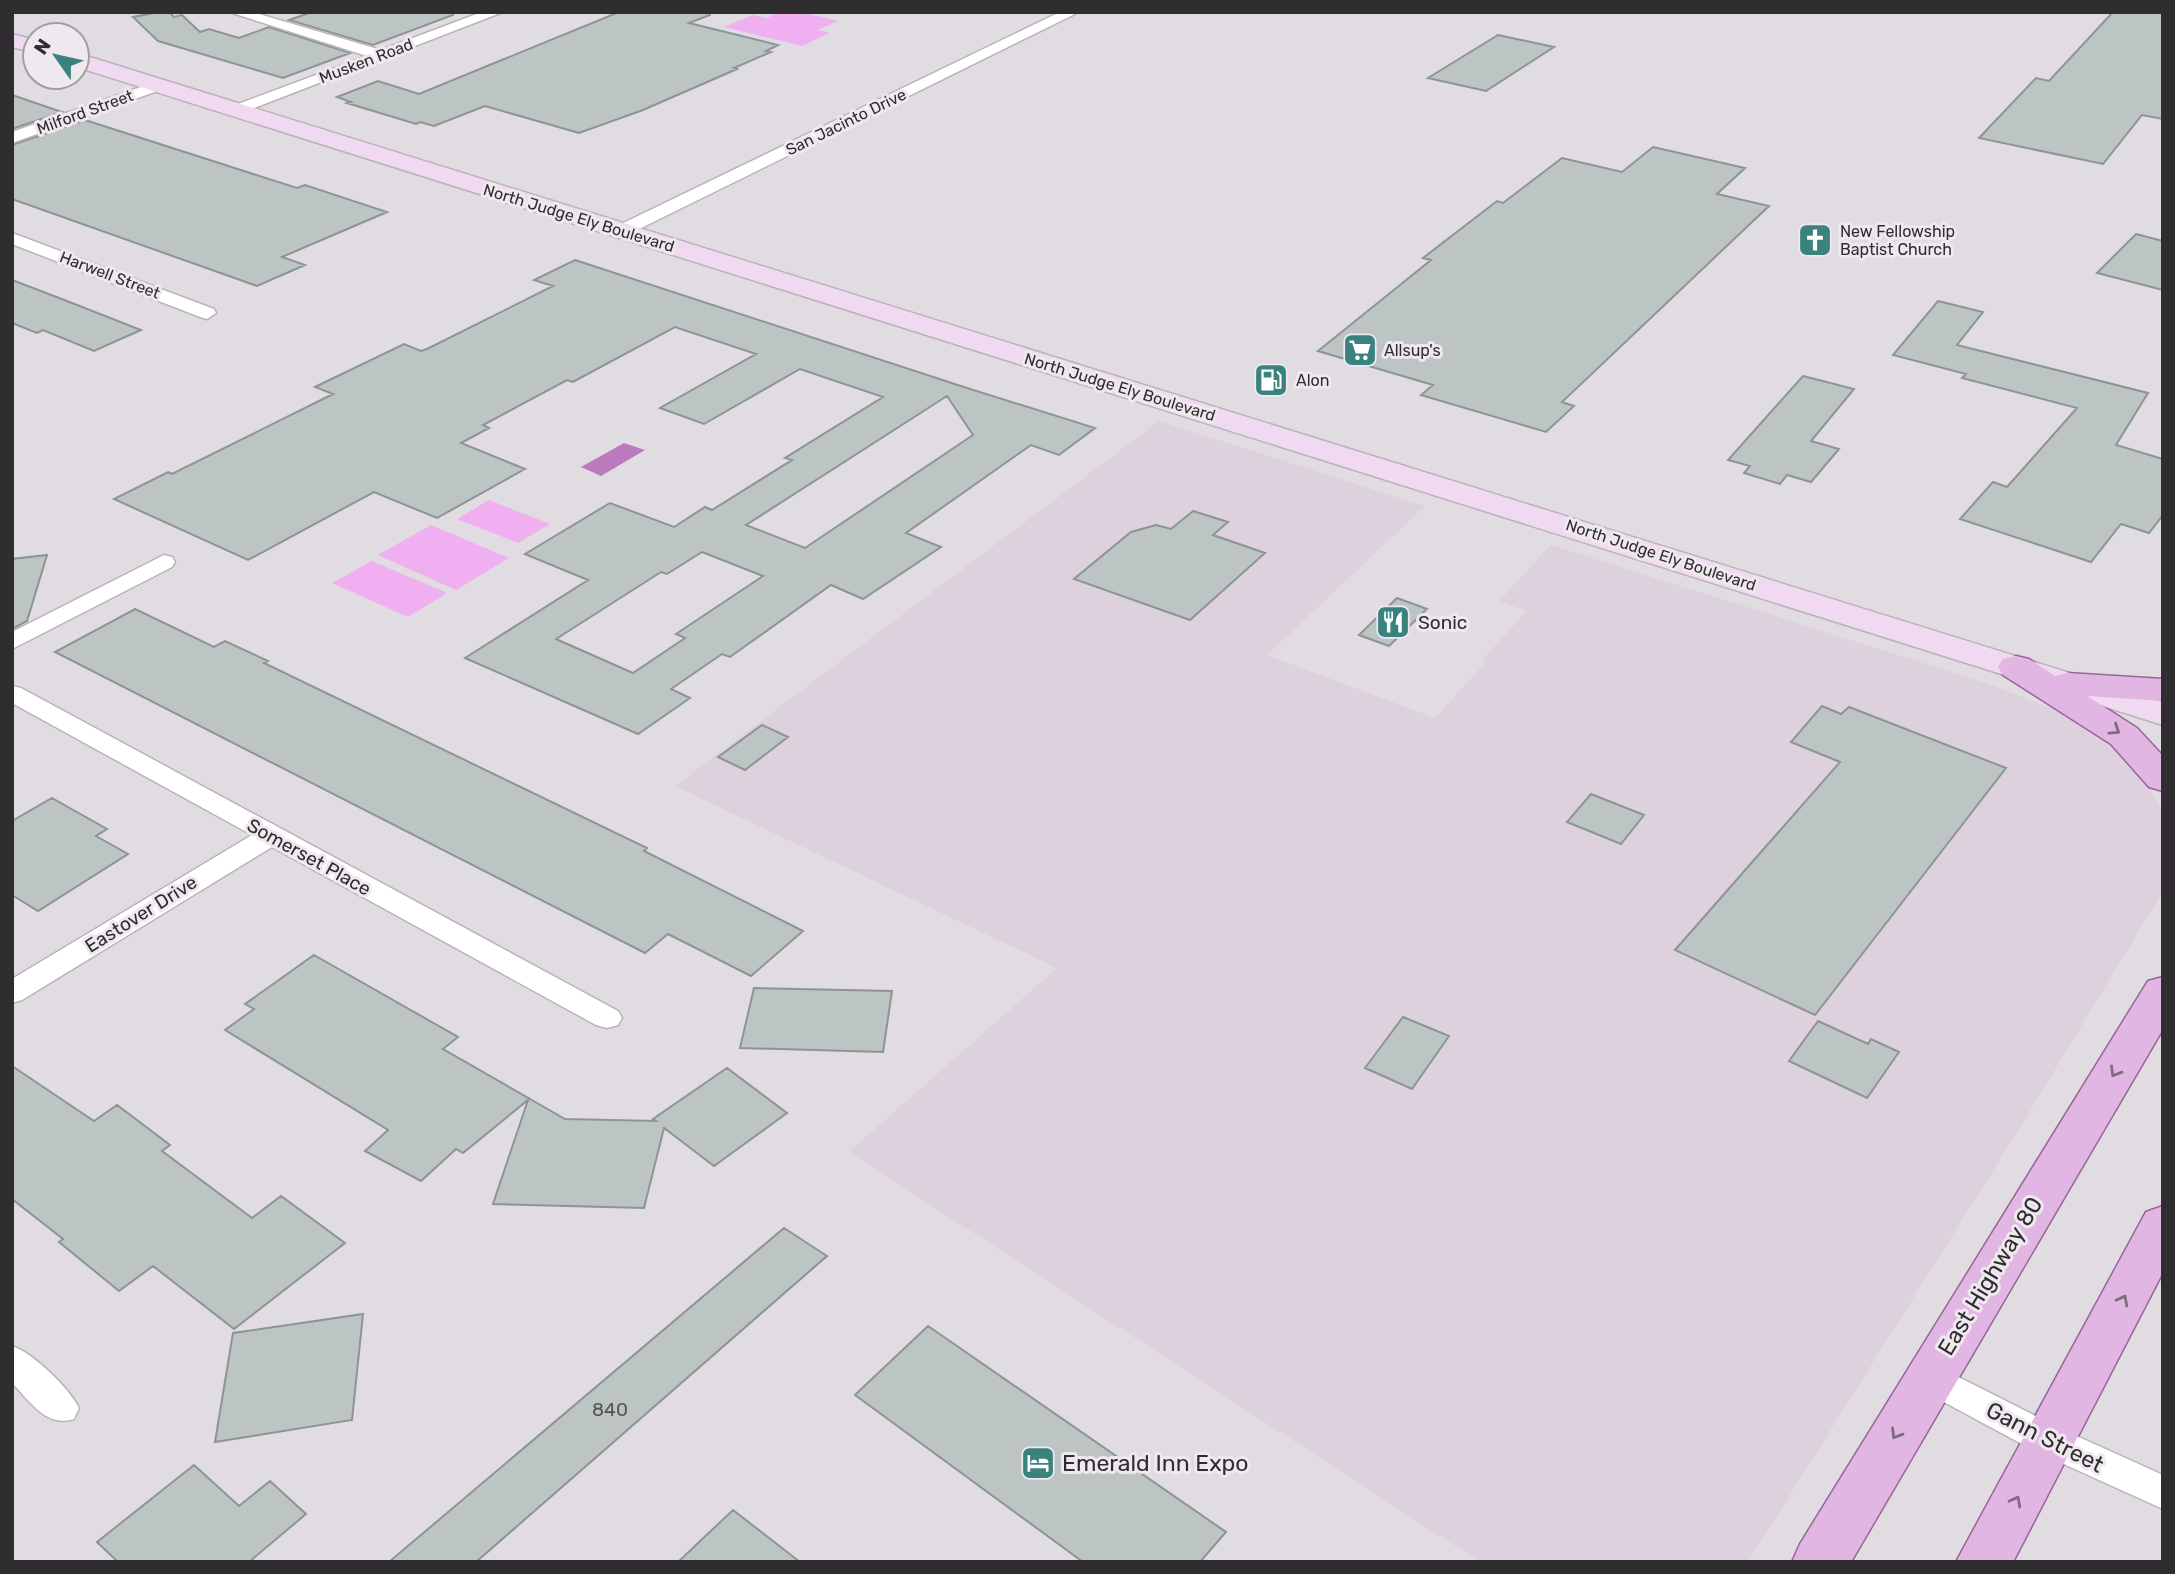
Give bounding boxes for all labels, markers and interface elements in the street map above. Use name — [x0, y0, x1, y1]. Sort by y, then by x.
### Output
north arrow — [21, 21, 91, 91]
street label: Musken Road — [316, 34, 416, 88]
text: N — [29, 35, 56, 59]
street label: San Jacinto Drive — [783, 85, 909, 159]
street label: Milford Street — [34, 86, 136, 138]
street label: North Judge Ely Boulevard — [481, 180, 677, 256]
church icon: New Fellowship Baptist Church — [1796, 221, 1834, 259]
place label: New Fellowship Baptist Church — [1840, 222, 1955, 259]
street label: Harwell Street — [57, 247, 163, 303]
supermarket icon: Allsup's — [1341, 331, 1379, 369]
place label: Allsup's — [1384, 341, 1441, 360]
street label: North Judge Ely Boulevard — [1022, 349, 1218, 425]
fuel station icon: Alon — [1252, 361, 1290, 399]
place label: Alon — [1296, 371, 1330, 390]
street label: North Judge Ely Boulevard — [1564, 515, 1758, 595]
restaurant icon: Sonic — [1374, 603, 1412, 641]
place label: Sonic — [1418, 611, 1467, 634]
one-way arrow — [2107, 722, 2120, 735]
street label: Somerset Place — [243, 813, 375, 901]
street label: Eastover Drive — [81, 870, 201, 958]
one-way arrow — [2110, 1064, 2123, 1077]
street label: East Highway 80 — [1932, 1192, 2048, 1360]
one-way arrow — [2114, 1295, 2128, 1308]
street label: Gann Street — [1981, 1395, 2109, 1479]
house number: 840 — [592, 1398, 628, 1421]
one-way arrow — [1891, 1426, 1904, 1439]
hotel icon: Emerald Inn Expo — [1019, 1444, 1057, 1482]
place label: Emerald Inn Expo — [1062, 1449, 1248, 1477]
one-way arrow — [2008, 1496, 2021, 1508]

